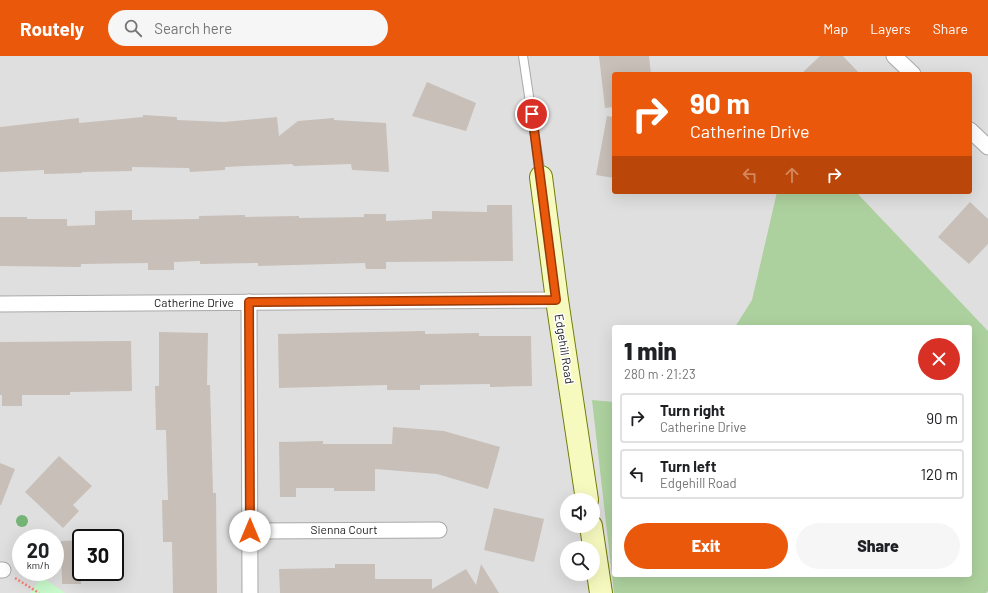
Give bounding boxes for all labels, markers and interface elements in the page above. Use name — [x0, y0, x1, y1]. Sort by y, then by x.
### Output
search box — [108, 10, 388, 46]
text: Routely — [20, 17, 84, 40]
icon: search — [122, 17, 144, 39]
text: Search here — [154, 19, 232, 37]
text: Map — [823, 20, 848, 37]
text: Layers — [870, 20, 911, 37]
text: Share — [933, 20, 968, 37]
text: 90 m — [690, 86, 750, 120]
icon: right — [624, 88, 676, 140]
pin — [515, 97, 549, 131]
icon: arrive — [521, 103, 543, 125]
text: Catherine Drive — [690, 120, 810, 142]
icon: left — [739, 164, 761, 186]
icon: ahead — [781, 164, 803, 186]
icon: right — [823, 164, 845, 186]
street label: Catherine Drive — [154, 295, 234, 309]
street label: Edgehill Road — [553, 313, 577, 385]
text: 1 min — [624, 336, 677, 365]
button: close — [918, 338, 960, 380]
text: 280 m · 21:23 — [624, 366, 696, 382]
text: Turn right — [660, 401, 725, 419]
icon: right — [626, 407, 648, 429]
text: 90 m — [926, 409, 958, 427]
text: Catherine Drive — [660, 419, 746, 435]
text: Turn left — [660, 457, 716, 475]
icon: left — [626, 463, 648, 485]
text: 120 m — [921, 465, 958, 483]
text: Edgehill Road — [660, 475, 737, 491]
map controls — [560, 493, 600, 581]
button: sound — [560, 493, 600, 533]
position arrow — [229, 510, 271, 552]
street label: Sienna Court — [310, 522, 378, 536]
button: Exit — [624, 523, 788, 569]
button: Share — [796, 523, 960, 569]
speed limit sign: 30 — [72, 529, 124, 581]
text: 20 — [27, 538, 49, 562]
button: search — [560, 541, 600, 581]
text: km/h — [27, 559, 49, 571]

